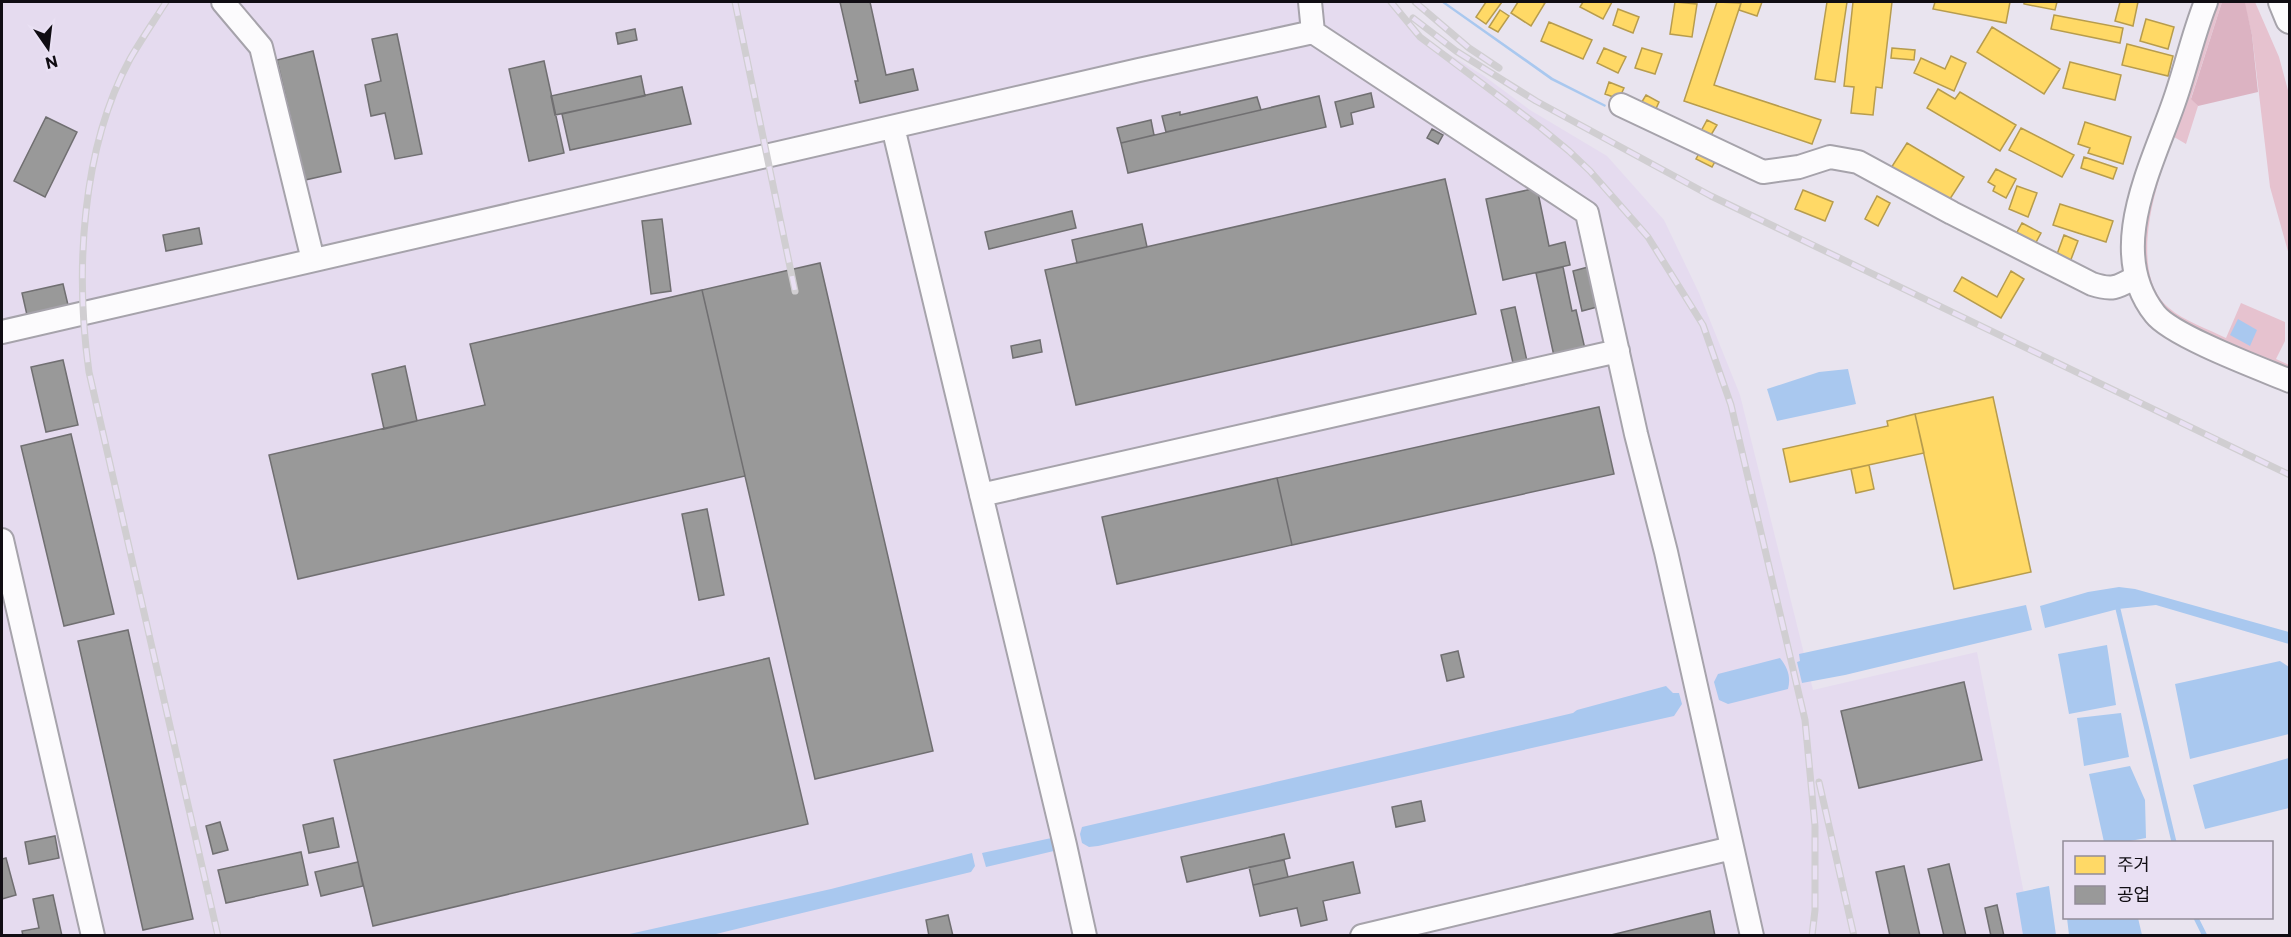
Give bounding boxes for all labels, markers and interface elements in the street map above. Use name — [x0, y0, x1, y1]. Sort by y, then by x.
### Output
north arrow — [18, 18, 78, 78]
text: N — [44, 52, 60, 74]
legend — [2063, 841, 2273, 919]
text: 주거 — [2117, 853, 2150, 875]
text: 공업 — [2117, 883, 2150, 905]

